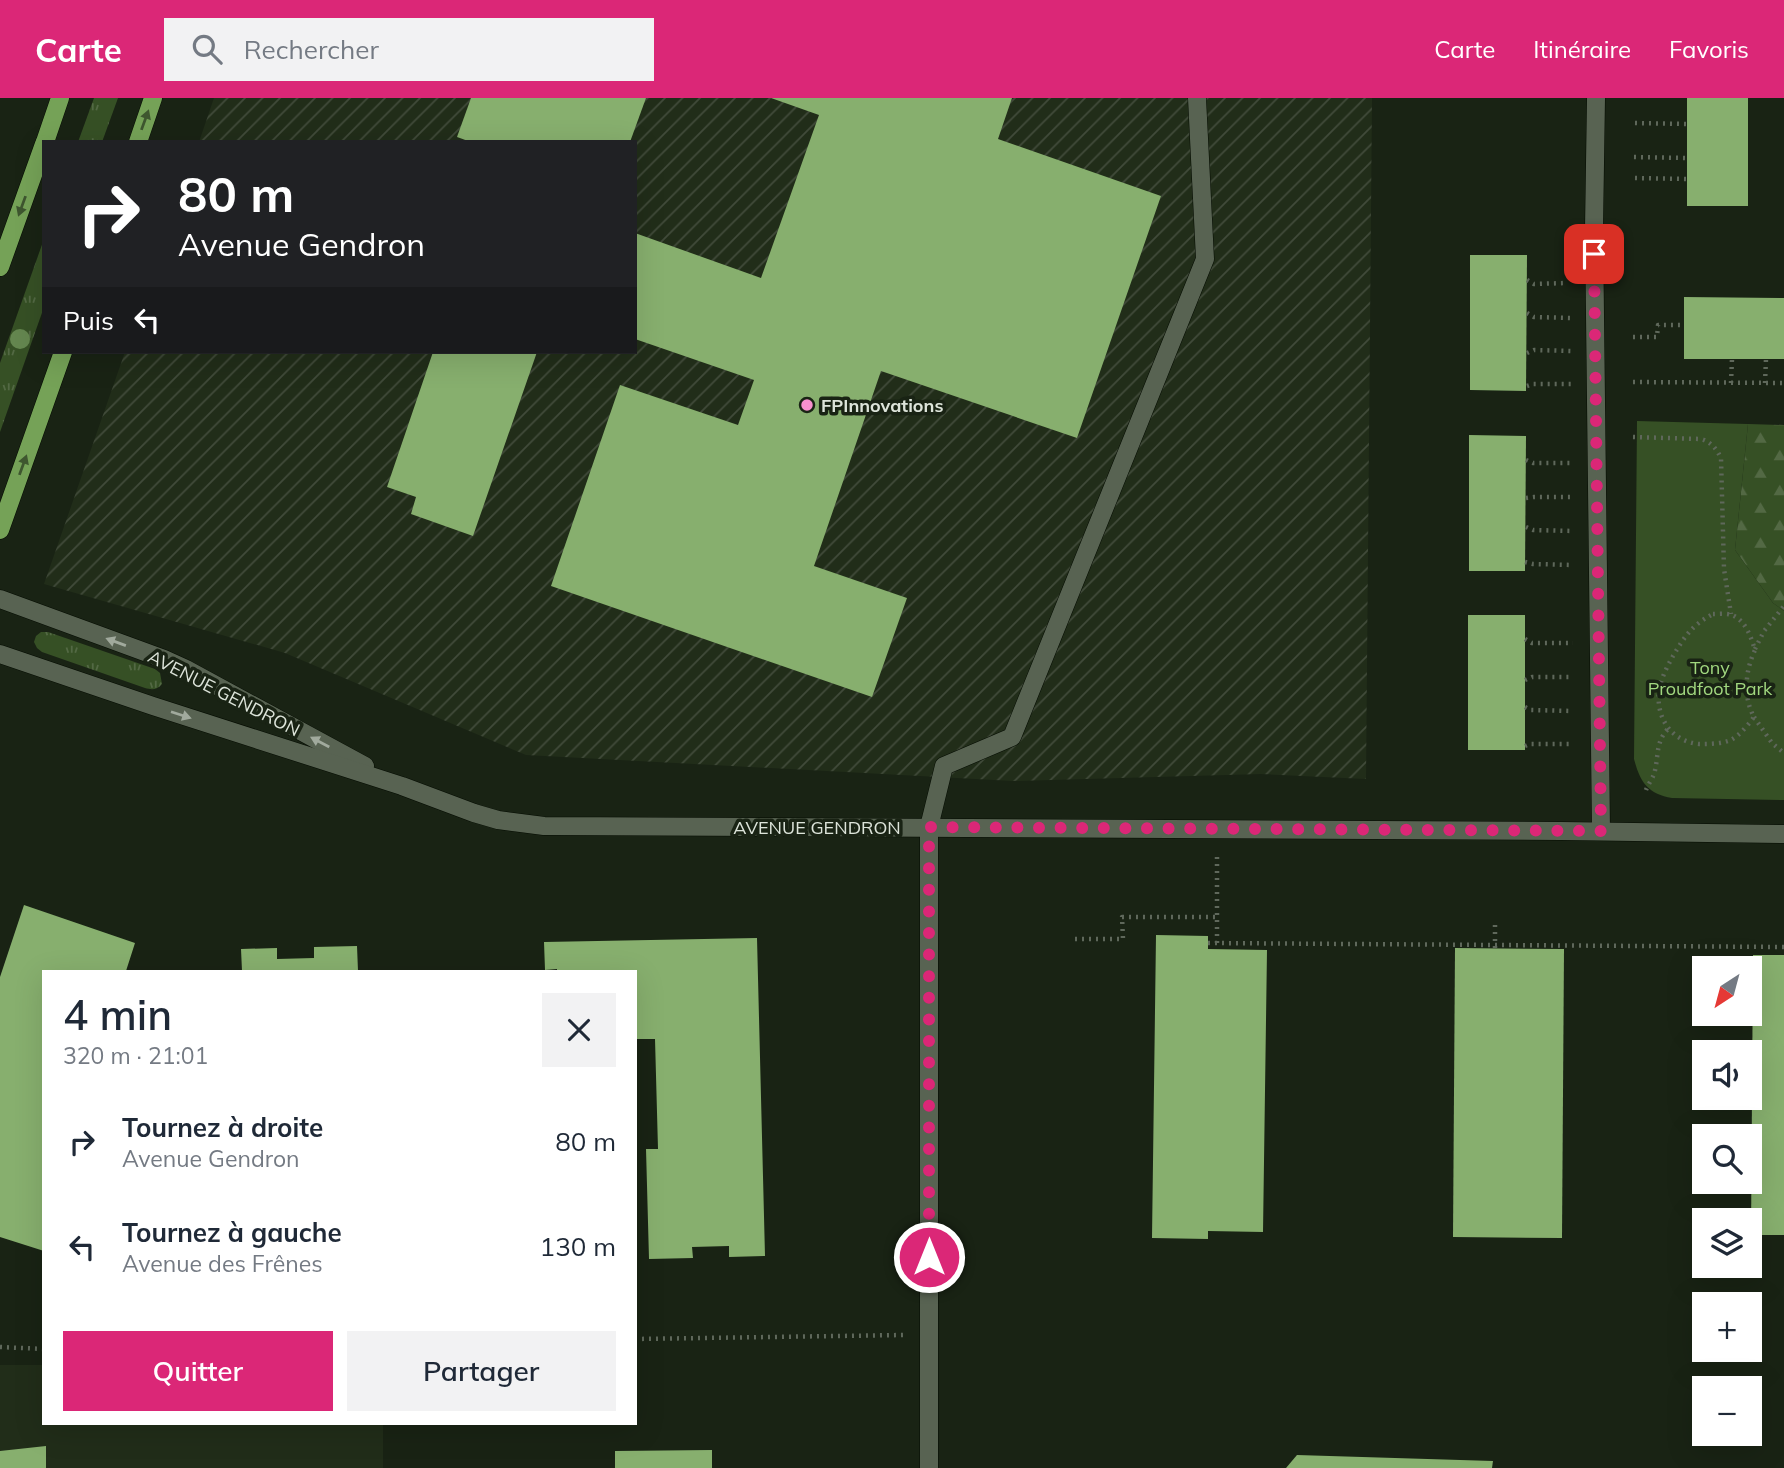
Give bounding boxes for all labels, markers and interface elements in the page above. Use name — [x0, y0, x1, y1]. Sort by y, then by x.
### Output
search box — [164, 18, 654, 81]
text: Carte — [35, 29, 122, 70]
icon: search — [188, 30, 226, 68]
text: Rechercher — [244, 33, 379, 66]
text: Carte — [1434, 34, 1495, 64]
text: Itinéraire — [1533, 34, 1631, 64]
text: Favoris — [1669, 34, 1749, 64]
one-way arrow — [140, 109, 151, 130]
text: 80 m — [178, 163, 294, 224]
icon: right — [63, 168, 154, 259]
one-way arrow — [16, 195, 27, 216]
text: Avenue Gendron — [178, 224, 425, 264]
pin — [1564, 224, 1624, 284]
icon: arrive — [1575, 235, 1613, 273]
icon: left — [128, 301, 166, 339]
text: Puis — [63, 304, 114, 337]
place label: FPInnovations — [821, 394, 943, 417]
marker: FPInnovations — [799, 397, 815, 413]
one-way arrow — [18, 455, 29, 476]
one-way arrow — [106, 636, 127, 647]
street label: AVENUE GENDRON — [144, 645, 304, 741]
park label: Tony Proudfoot Park — [1648, 656, 1773, 700]
one-way arrow — [170, 711, 191, 721]
one-way arrow — [310, 737, 330, 748]
street label: AVENUE GENDRON — [733, 816, 901, 839]
north arrow — [1692, 956, 1762, 1026]
map controls — [1692, 956, 1762, 1446]
text: 4 min — [63, 988, 172, 1041]
button: close — [542, 993, 616, 1067]
button: sound — [1692, 1040, 1762, 1110]
text: 320 m · 21:01 — [63, 1041, 208, 1070]
text: Tournez à droite — [122, 1111, 323, 1144]
icon: right — [63, 1123, 101, 1161]
button: search — [1692, 1124, 1762, 1194]
text: 80 m — [555, 1125, 616, 1158]
text: Avenue Gendron — [122, 1144, 300, 1173]
button: layers — [1692, 1208, 1762, 1278]
text: Tournez à gauche — [122, 1216, 342, 1249]
position arrow — [892, 1220, 966, 1294]
icon: left — [63, 1228, 101, 1266]
text: 130 m — [540, 1230, 616, 1263]
text: Avenue des Frênes — [122, 1249, 323, 1278]
button: + — [1692, 1292, 1762, 1362]
button: Quitter — [63, 1331, 333, 1411]
button: Partager — [347, 1331, 616, 1411]
button: − — [1692, 1376, 1762, 1446]

